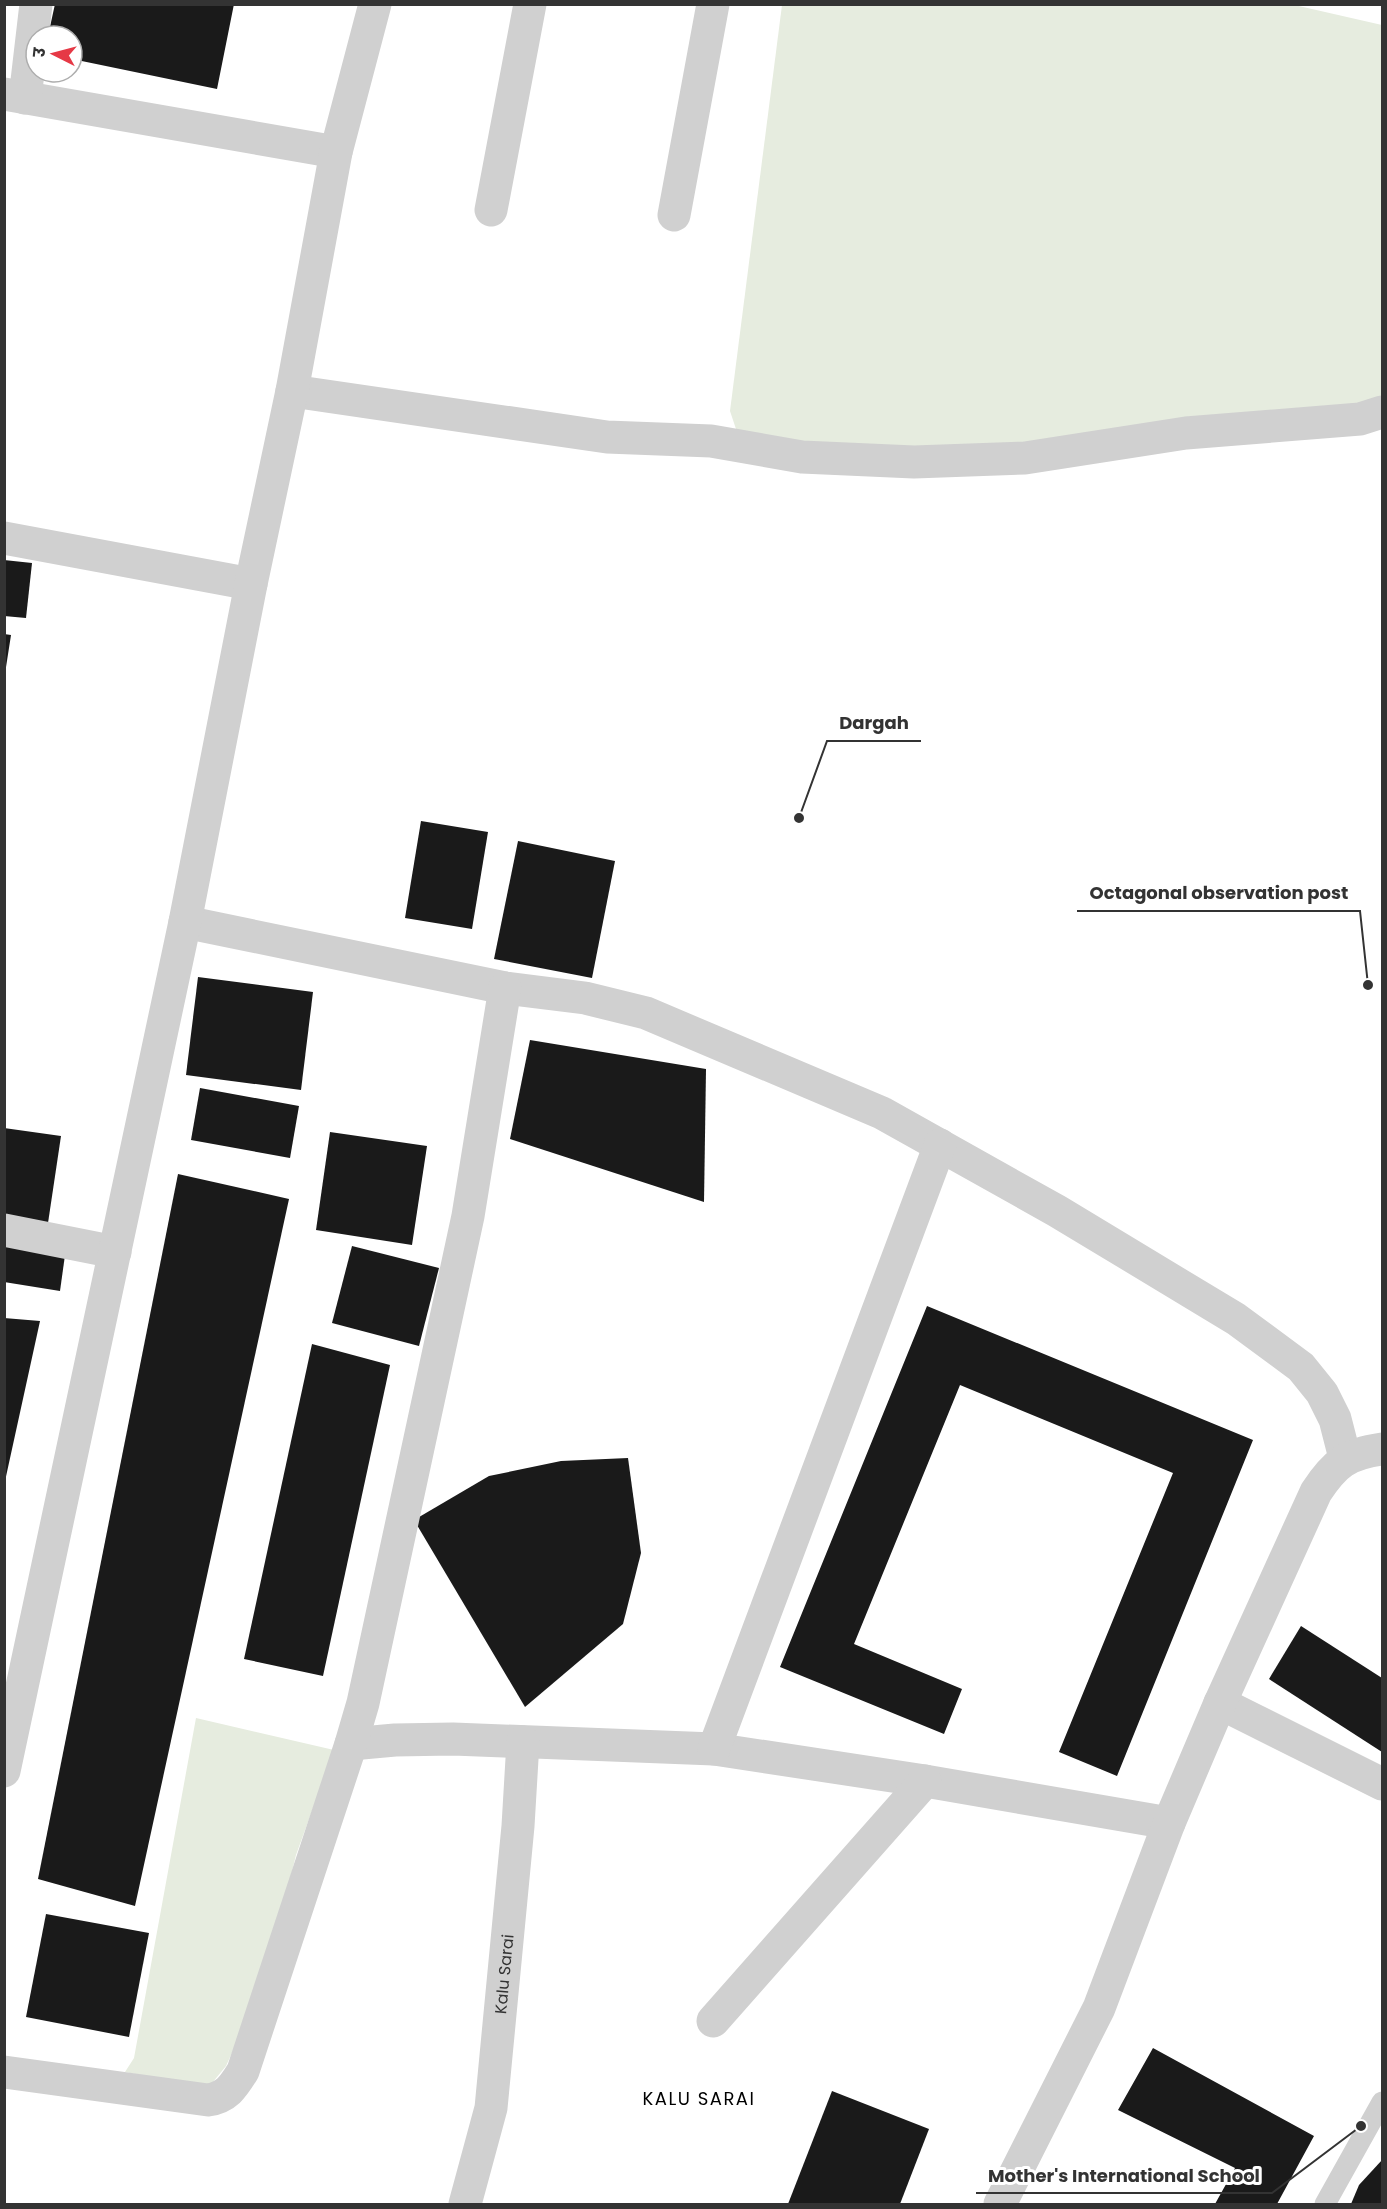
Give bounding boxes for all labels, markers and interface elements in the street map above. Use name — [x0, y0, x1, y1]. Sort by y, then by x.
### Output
north arrow — [24, 24, 84, 84]
text: उ — [28, 46, 52, 59]
callout: Dargah — [827, 705, 921, 741]
text: Dargah — [839, 710, 909, 735]
callout: Octagonal observation post — [1077, 875, 1360, 911]
text: Octagonal observation post — [1090, 880, 1348, 905]
street label: Kalu Sarai — [489, 1933, 519, 2015]
district label: KALU SARAI — [643, 2086, 755, 2111]
callout: Mother's International School — [976, 2157, 1272, 2193]
text: Mother's International School — [988, 2163, 1260, 2188]

